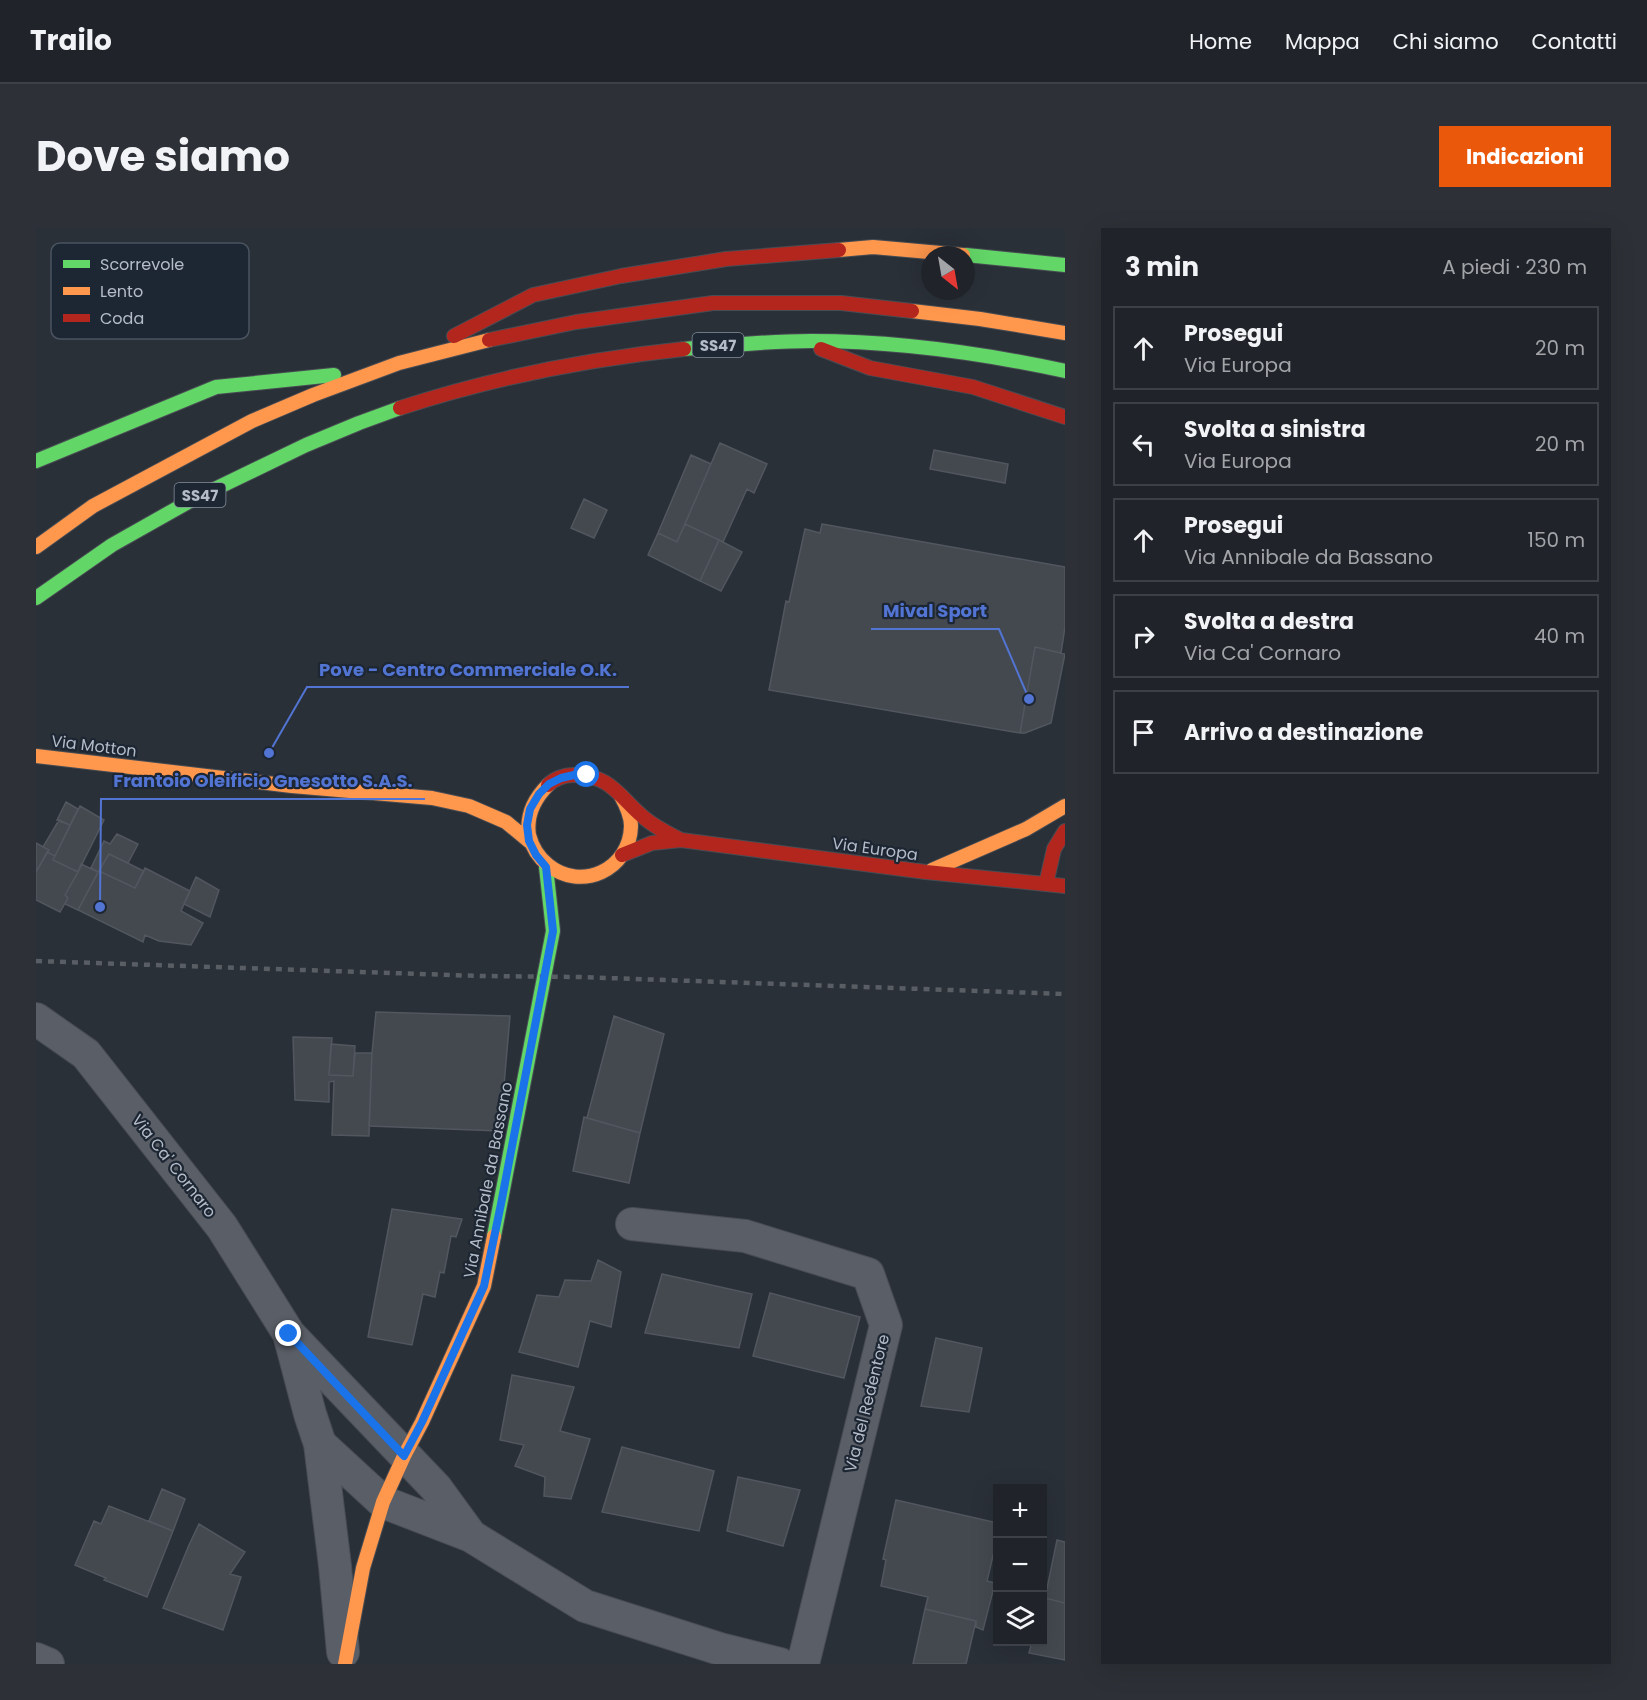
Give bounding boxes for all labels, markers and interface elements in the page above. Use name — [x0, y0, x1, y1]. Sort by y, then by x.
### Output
text: Trailo — [30, 21, 112, 60]
text: Home — [1189, 27, 1252, 56]
text: Mappa — [1285, 27, 1360, 56]
text: Chi siamo — [1393, 27, 1499, 56]
text: Contatti — [1532, 27, 1617, 56]
button: Indicazioni — [1439, 126, 1611, 187]
text: Dove siamo — [36, 127, 290, 186]
legend — [51, 243, 249, 339]
north arrow — [921, 246, 975, 300]
text: 3 min — [1125, 249, 1199, 285]
text: Scorrevole — [100, 253, 184, 276]
text: A piedi · 230 m — [1442, 253, 1587, 281]
text: Lento — [100, 280, 143, 303]
text: Coda — [100, 307, 144, 330]
text: Prosegui — [1184, 318, 1283, 349]
icon: ahead — [1127, 332, 1160, 365]
road number: SS47 — [692, 333, 744, 357]
text: 20 m — [1535, 334, 1585, 362]
text: Via Europa — [1184, 351, 1292, 379]
text: Svolta a sinistra — [1184, 414, 1366, 445]
icon: left — [1127, 428, 1160, 461]
text: 20 m — [1535, 430, 1585, 458]
text: Via Europa — [1184, 447, 1292, 475]
road number: SS47 — [174, 483, 226, 507]
text: Prosegui — [1184, 510, 1283, 541]
icon: ahead — [1127, 524, 1160, 557]
text: 150 m — [1528, 526, 1585, 554]
text: Via Annibale da Bassano — [1184, 543, 1433, 571]
callout: Mival Sport — [871, 593, 999, 629]
text: Mival Sport — [883, 598, 987, 623]
text: Svolta a destra — [1184, 606, 1354, 637]
icon: right — [1127, 620, 1160, 653]
text: 40 m — [1534, 622, 1585, 650]
text: Via Ca' Cornaro — [1184, 639, 1341, 667]
callout: Pove - Centro Commerciale O.K. — [307, 651, 629, 687]
text: Pove - Centro Commerciale O.K. — [319, 657, 617, 682]
icon: arrive — [1127, 716, 1160, 749]
text: Arrivo a destinazione — [1184, 717, 1423, 748]
street label: Via Motton — [50, 729, 138, 763]
route start — [573, 761, 599, 787]
callout: Frantoio Oleificio Gnesotto S.A.S. — [101, 763, 425, 799]
text: Frantoio Oleificio Gnesotto S.A.S. — [113, 768, 413, 793]
street label: Via Europa — [831, 832, 919, 866]
street label: Via Annibale da Bassano — [458, 1080, 518, 1280]
street label: Via Ca' Cornaro — [126, 1109, 222, 1223]
route end — [275, 1320, 301, 1346]
street label: Via del Redentore — [839, 1332, 895, 1474]
map controls — [993, 1484, 1047, 1646]
button: + — [993, 1484, 1047, 1538]
button: − — [993, 1538, 1047, 1592]
button: layers — [993, 1592, 1047, 1646]

